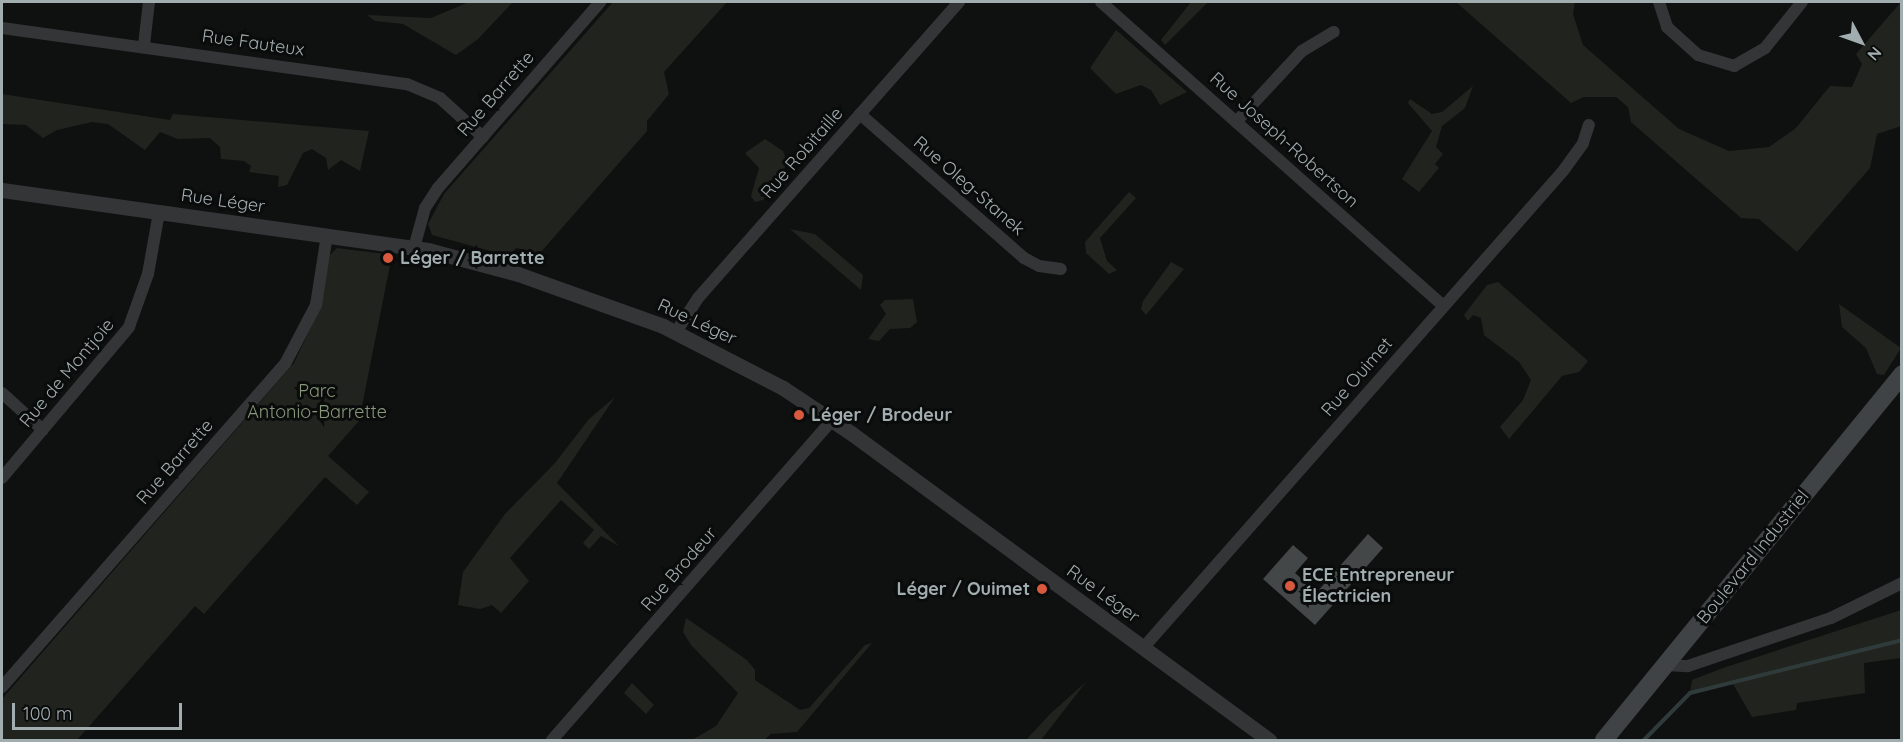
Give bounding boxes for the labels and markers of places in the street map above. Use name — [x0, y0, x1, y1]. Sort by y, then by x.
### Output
place label: Léger / Barrette — [400, 247, 545, 269]
marker: Léger / Barrette — [381, 251, 395, 265]
place label: Léger / Brodeur — [811, 404, 952, 426]
marker: Léger / Brodeur — [792, 408, 806, 422]
place label: ECE Entrepreneur Électricien — [1302, 565, 1454, 608]
place label: Léger / Ouimet — [896, 578, 1030, 600]
marker: ECE Entrepreneur Électricien — [1283, 579, 1297, 593]
marker: Léger / Ouimet — [1035, 582, 1049, 596]

